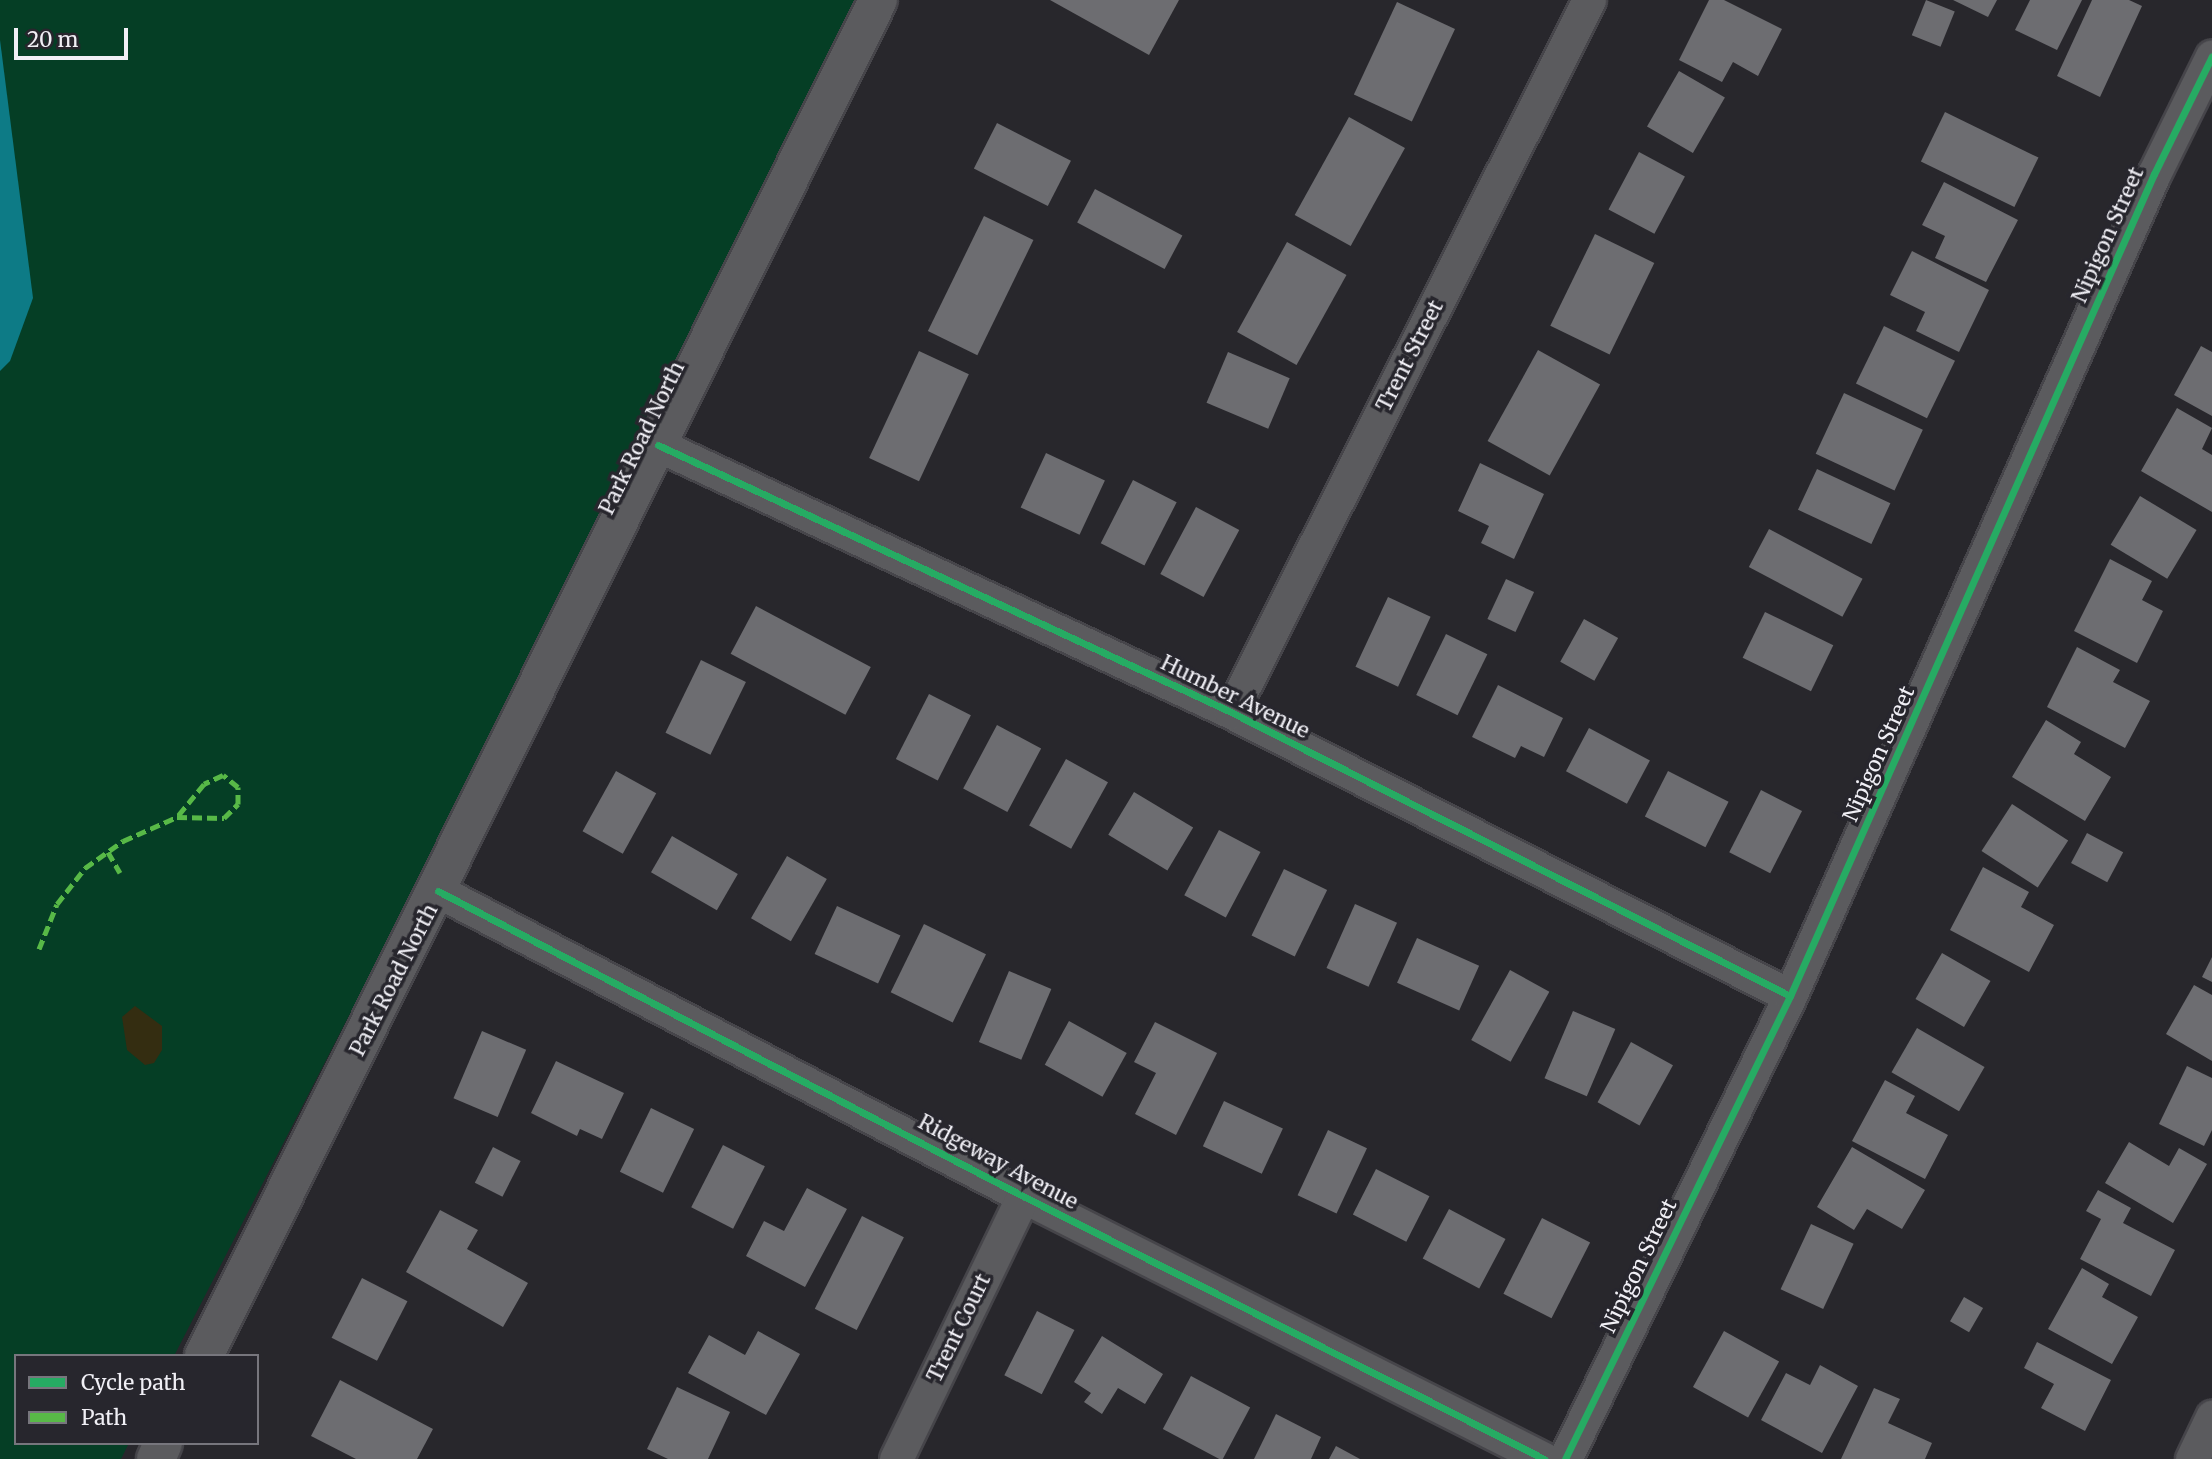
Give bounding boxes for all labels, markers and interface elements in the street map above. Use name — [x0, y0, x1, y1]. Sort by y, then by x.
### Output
scale bar — [18, 14, 131, 58]
text: 20 m — [27, 26, 78, 53]
street label: Nipigon Street — [2067, 163, 2149, 307]
street label: Trent Street — [1371, 296, 1449, 416]
street label: Park Road North — [594, 357, 690, 519]
street label: Humber Avenue — [1157, 650, 1313, 744]
street label: Nipigon Street — [1838, 682, 1920, 826]
street label: Park Road North — [345, 900, 443, 1060]
street label: Ridgeway Avenue — [914, 1109, 1082, 1215]
street label: Nipigon Street — [1596, 1195, 1682, 1337]
street label: Trent Court — [922, 1270, 996, 1386]
legend — [14, 1354, 259, 1445]
text: Cycle path — [81, 1369, 185, 1396]
text: Path — [81, 1404, 127, 1431]

